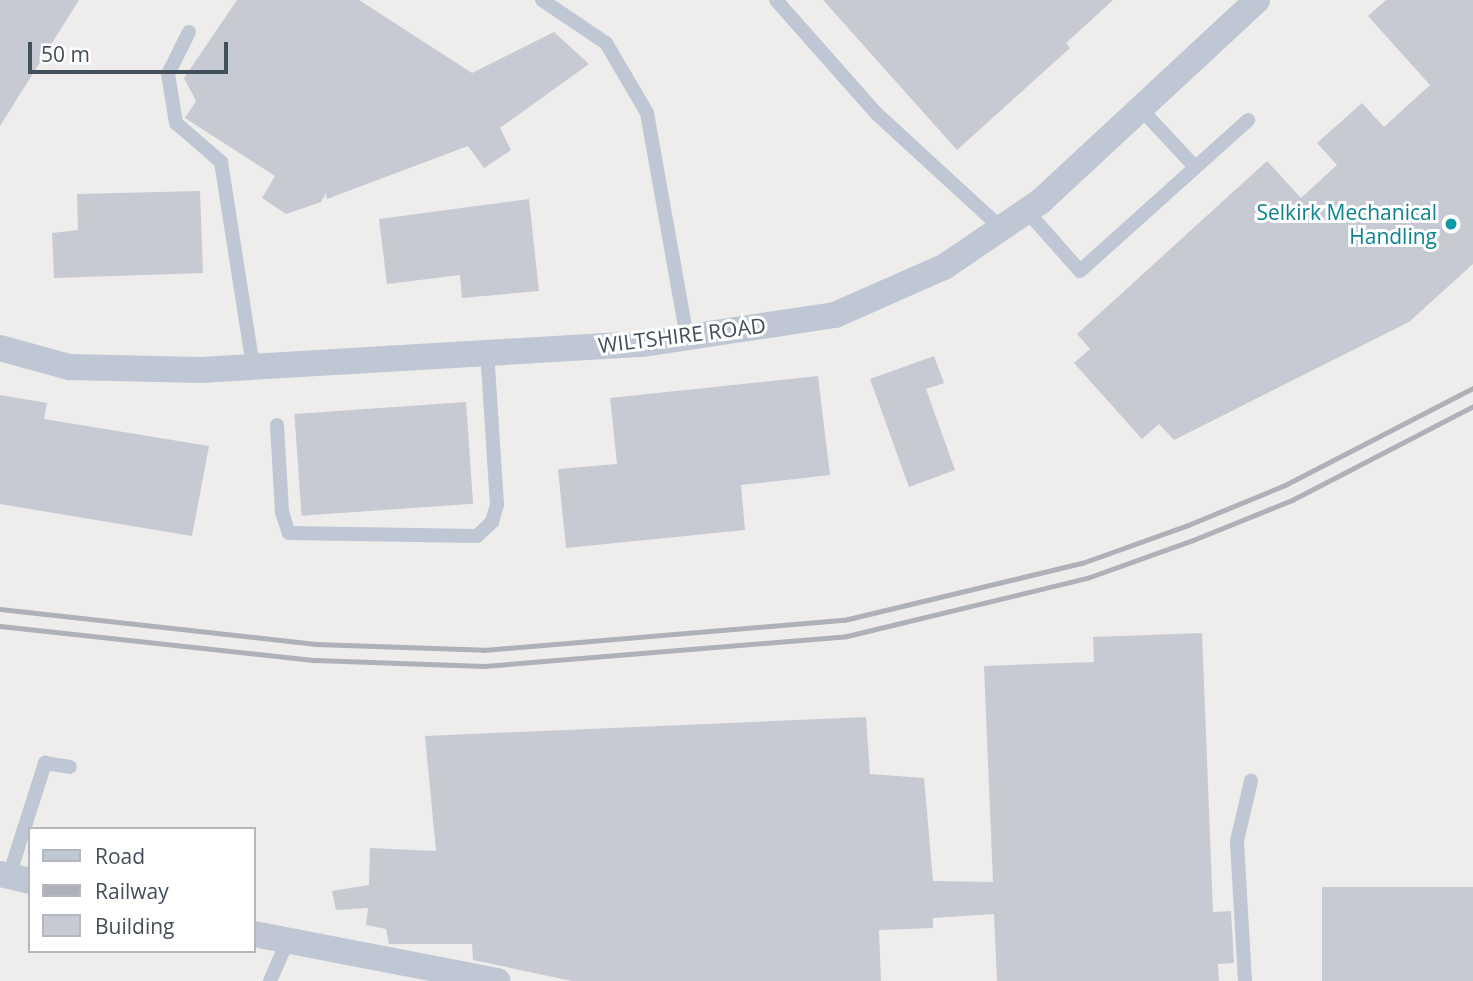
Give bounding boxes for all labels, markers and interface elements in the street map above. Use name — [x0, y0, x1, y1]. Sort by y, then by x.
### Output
scale bar — [32, 28, 231, 72]
text: 50 m — [41, 40, 90, 68]
place label: Selkirk Mechanical Handling — [1256, 199, 1437, 249]
marker: Selkirk Mechanical Handling — [1443, 216, 1459, 232]
street label: WILTSHIRE ROAD — [597, 312, 767, 358]
legend — [28, 827, 256, 953]
text: Road — [95, 842, 145, 870]
text: Railway — [95, 877, 169, 905]
text: Building — [95, 912, 174, 940]

